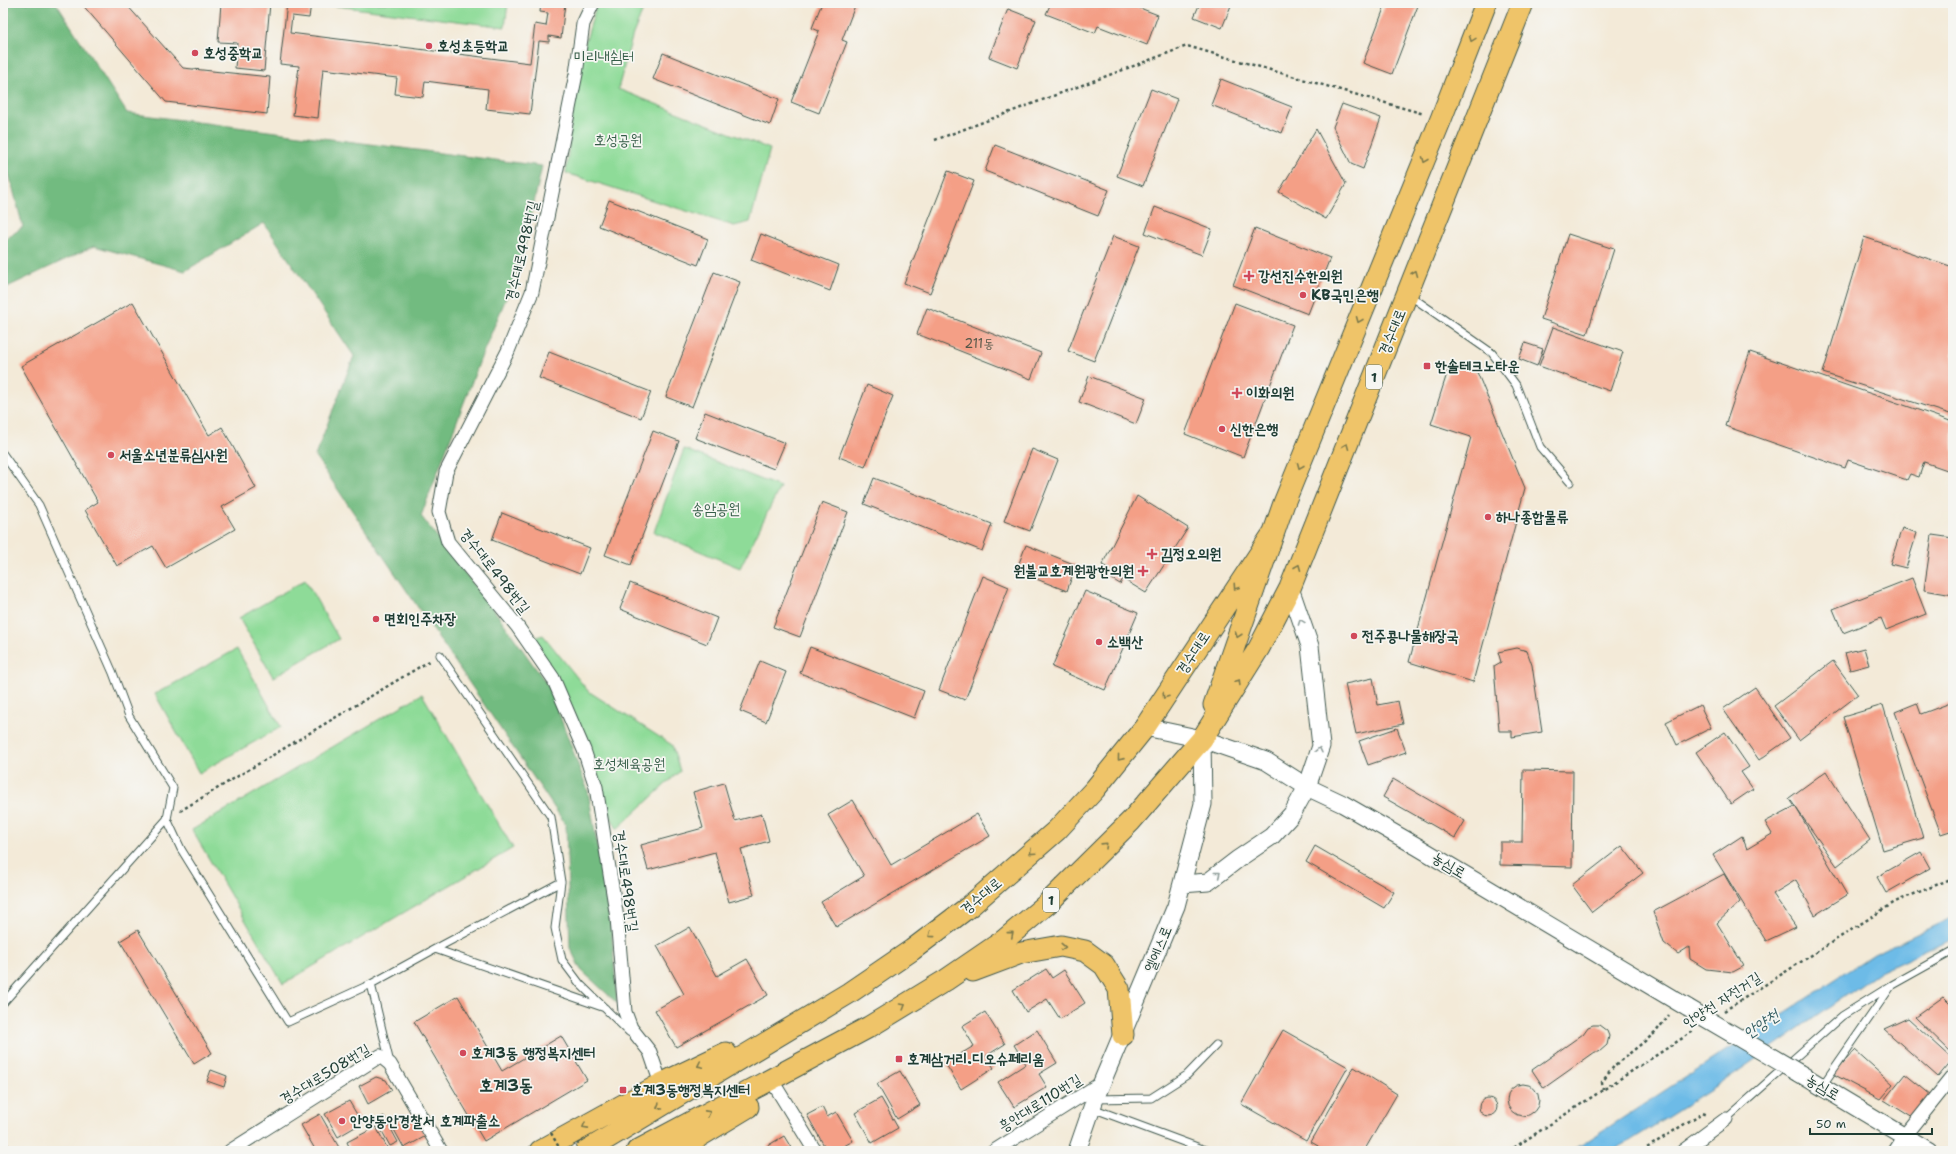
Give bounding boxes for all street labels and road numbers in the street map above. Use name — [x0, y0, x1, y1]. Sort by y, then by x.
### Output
street label: 경수대로498번길 — [501, 199, 543, 303]
street label: 경수대로 — [1374, 306, 1410, 358]
road number: 1 — [1366, 365, 1382, 389]
street label: 경수대로498번길 — [455, 524, 535, 618]
street label: 경수대로 — [1171, 627, 1215, 679]
street label: 경수대로498번길 — [609, 829, 643, 933]
street label: 농심로 — [1428, 847, 1470, 883]
street label: 경수대로 — [956, 873, 1006, 919]
road number: 1 — [1043, 888, 1059, 912]
street label: 엘에스로 — [1140, 923, 1176, 975]
street label: 안양천 자전거길 — [1680, 968, 1764, 1032]
street label: 경수대로508번길 — [276, 1039, 374, 1109]
street label: 흥안대로110번길 — [995, 1069, 1085, 1137]
street label: 농심로 — [1802, 1069, 1844, 1105]

